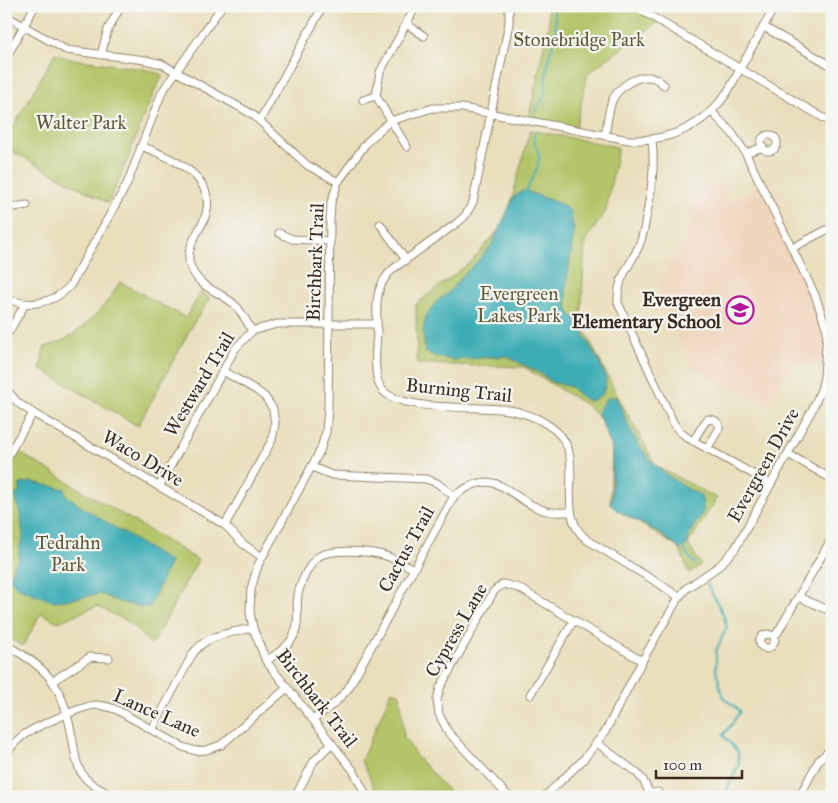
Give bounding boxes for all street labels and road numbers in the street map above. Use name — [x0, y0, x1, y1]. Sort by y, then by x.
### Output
street label: Birchbark Trail — [301, 202, 329, 322]
street label: Westward Trail — [159, 327, 240, 440]
street label: Burning Trail — [405, 373, 514, 408]
street label: Evergreen Drive — [722, 404, 805, 527]
street label: Waco Drive — [98, 425, 188, 491]
street label: Cactus Trail — [373, 501, 439, 596]
street label: Cypress Lane — [420, 579, 492, 681]
street label: Birchbark Trail — [271, 644, 363, 752]
street label: Lance Lane — [110, 684, 204, 742]

